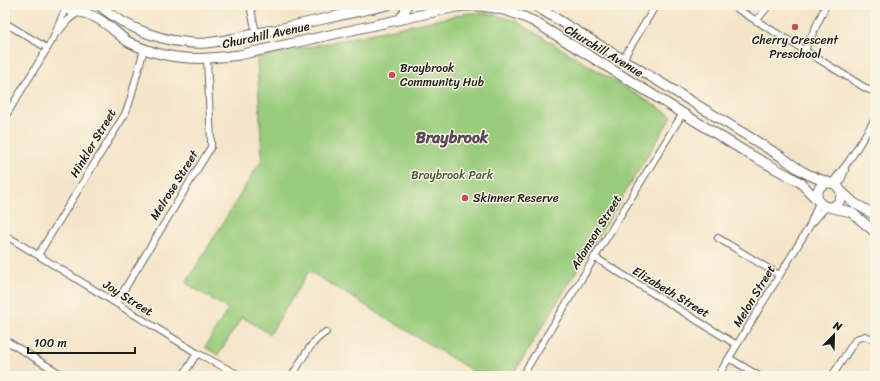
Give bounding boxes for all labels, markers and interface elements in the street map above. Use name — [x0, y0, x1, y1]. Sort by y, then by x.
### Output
street label: Churchill Avenue — [220, 15, 312, 55]
street label: Churchill Avenue — [560, 19, 648, 83]
marker: Cherry Crescent Preschool — [790, 22, 800, 32]
place label: Cherry Crescent Preschool — [752, 29, 839, 65]
place label: Braybrook Community Hub — [400, 57, 485, 93]
marker: Braybrook Community Hub — [387, 70, 397, 80]
street label: Hinkler Street — [64, 104, 122, 182]
district label: Braybrook — [416, 123, 489, 152]
street label: Melrose Street — [144, 145, 205, 224]
park label: Braybrook Park — [411, 164, 494, 186]
place label: Skinner Reserve — [473, 187, 559, 209]
street label: Adamson Street — [564, 190, 628, 275]
marker: Skinner Reserve — [460, 193, 470, 203]
street label: Elizabeth Street — [628, 260, 714, 324]
street label: Melon Street — [727, 261, 781, 331]
street label: Joy Street — [98, 273, 158, 322]
north arrow — [814, 315, 854, 355]
text: N — [830, 316, 845, 337]
scale bar — [28, 329, 135, 355]
text: 100 m — [34, 332, 67, 354]

